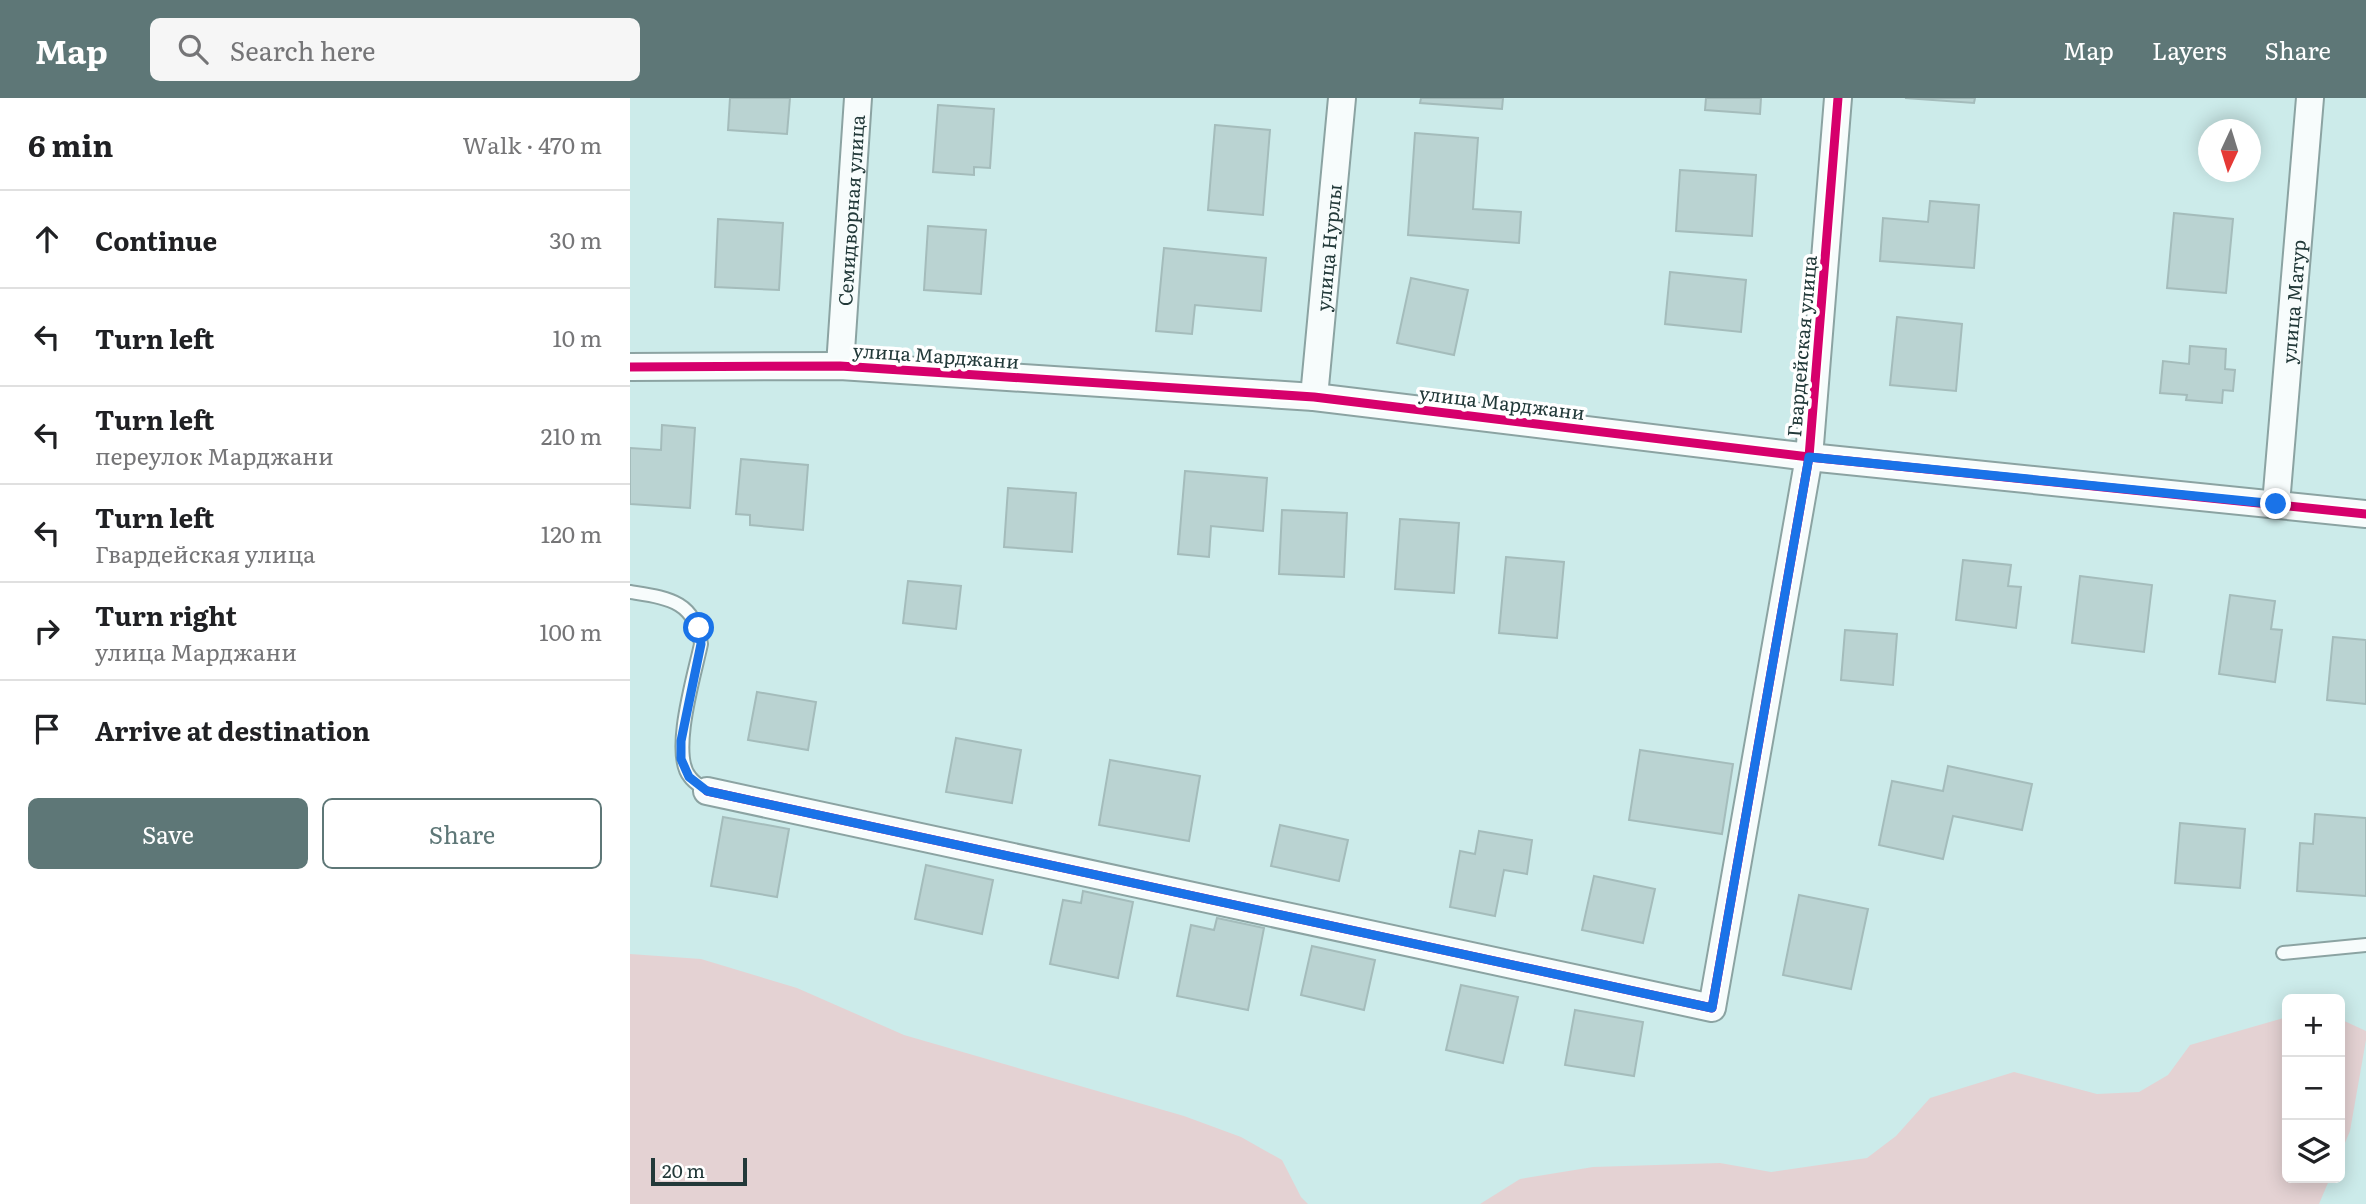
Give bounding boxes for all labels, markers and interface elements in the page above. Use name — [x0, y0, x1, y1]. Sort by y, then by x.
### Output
search box — [150, 18, 640, 81]
text: Map — [35, 25, 108, 74]
icon: search — [174, 30, 212, 68]
text: Search here — [230, 30, 376, 69]
text: Map — [2063, 32, 2114, 67]
text: Layers — [2152, 32, 2226, 67]
text: Share — [2264, 32, 2331, 67]
street label: Семидворная улица — [830, 113, 871, 307]
north arrow — [2198, 119, 2261, 182]
text: 6 min — [28, 122, 113, 166]
text: Walk · 470 m — [463, 127, 602, 161]
street label: улица Нурлы — [1308, 183, 1348, 313]
icon: ahead — [28, 220, 66, 258]
text: Continue — [95, 220, 217, 259]
text: 30 m — [549, 222, 602, 256]
street label: улица Матур — [2274, 239, 2312, 365]
street label: Гвардейская улица — [1779, 253, 1823, 438]
icon: left — [28, 318, 66, 356]
text: Turn left — [95, 318, 214, 357]
text: 10 m — [552, 320, 602, 354]
street label: улица Марджани — [852, 335, 1020, 375]
street label: улица Марджани — [1418, 378, 1586, 426]
text: Turn left — [95, 399, 214, 438]
icon: left — [28, 416, 66, 454]
text: 210 m — [541, 418, 602, 452]
text: переулок Марджани — [95, 438, 334, 472]
route end — [2260, 488, 2291, 519]
text: Turn left — [95, 497, 214, 536]
icon: left — [28, 514, 66, 552]
text: 120 m — [541, 516, 602, 550]
text: Гвардейская улица — [95, 536, 315, 570]
text: Turn right — [95, 595, 237, 634]
icon: right — [28, 612, 66, 650]
route start — [683, 612, 714, 643]
text: 100 m — [539, 614, 602, 648]
text: улица Марджани — [95, 634, 297, 668]
icon: arrive — [28, 710, 66, 748]
text: Arrive at destination — [95, 710, 370, 749]
button: Save — [28, 798, 308, 869]
button: Share — [322, 798, 602, 869]
map controls — [2282, 994, 2345, 1183]
button: + — [2282, 994, 2345, 1057]
button: − — [2282, 1057, 2345, 1120]
button: layers — [2282, 1120, 2345, 1183]
scale bar — [651, 1155, 747, 1187]
text: 20 m — [662, 1156, 705, 1184]

